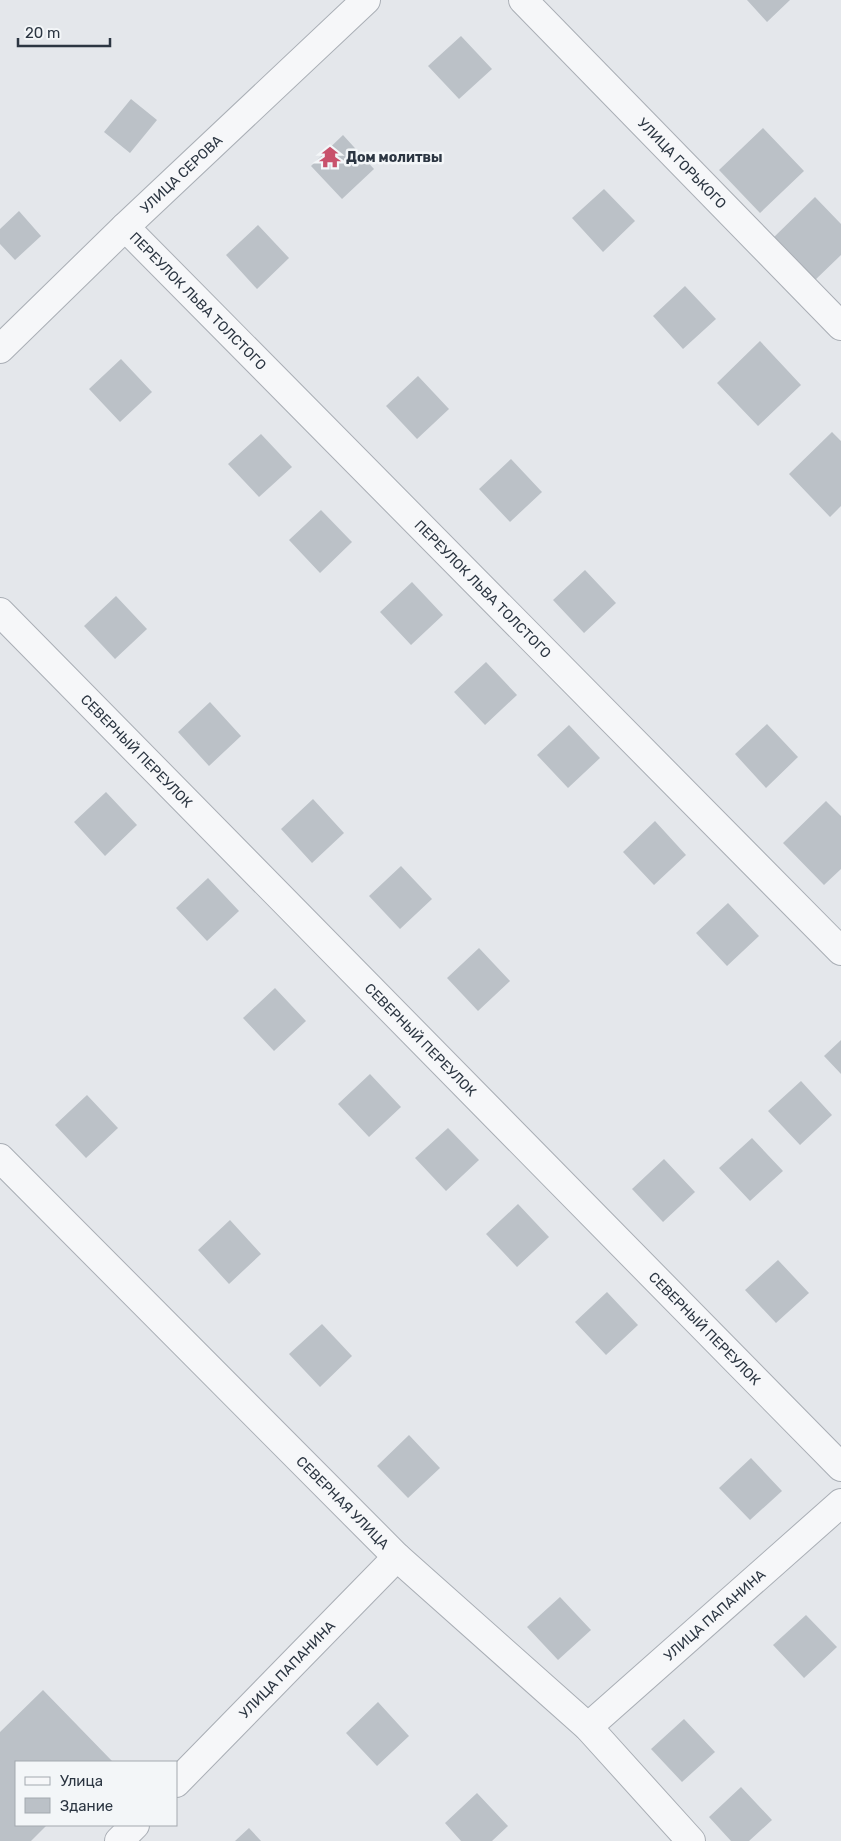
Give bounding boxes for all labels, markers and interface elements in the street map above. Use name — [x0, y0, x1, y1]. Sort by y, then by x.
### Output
scale bar — [18, 15, 110, 47]
text: 20 m — [25, 24, 60, 42]
street label: УЛИЦА ГОРЬКОГО — [634, 115, 730, 212]
street label: УЛИЦА СЕРОВА — [137, 131, 227, 217]
temple icon: Дом молитвы — [317, 144, 343, 170]
place label: Дом молитвы — [346, 149, 443, 166]
street label: ПЕРЕУЛОК ЛЬВА ТОЛСТОГО — [126, 229, 270, 374]
street label: ПЕРЕУЛОК ЛЬВА ТОЛСТОГО — [411, 517, 554, 662]
street label: СЕВЕРНЫЙ ПЕРЕУЛОК — [77, 691, 196, 812]
street label: СЕВЕРНЫЙ ПЕРЕУЛОК — [361, 980, 480, 1100]
street label: СЕВЕРНЫЙ ПЕРЕУЛОК — [645, 1269, 764, 1389]
street label: СЕВЕРНАЯ УЛИЦА — [293, 1453, 393, 1553]
street label: УЛИЦА ПАПАНИНА — [661, 1566, 770, 1665]
street label: УЛИЦА ПАПАНИНА — [236, 1617, 339, 1722]
legend — [15, 1761, 178, 1826]
text: Улица — [60, 1772, 103, 1790]
text: Здание — [60, 1797, 113, 1815]

